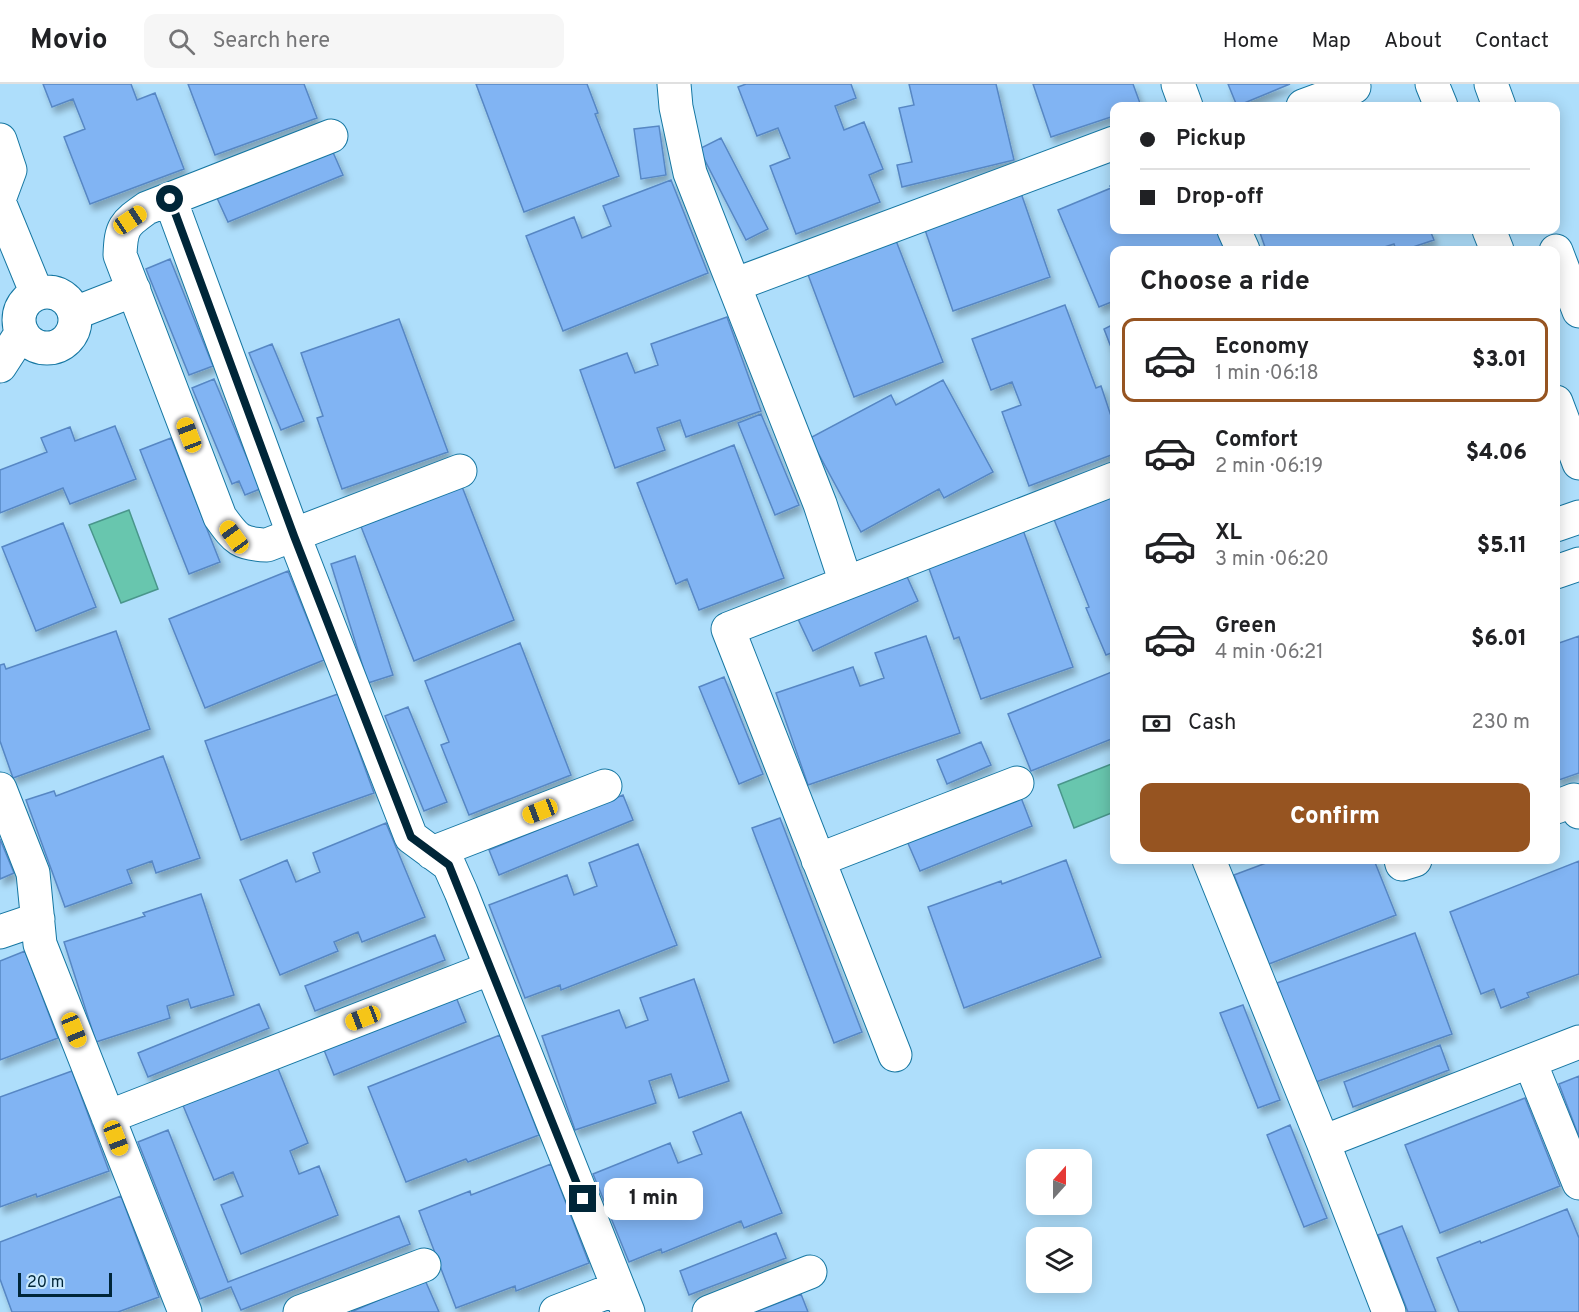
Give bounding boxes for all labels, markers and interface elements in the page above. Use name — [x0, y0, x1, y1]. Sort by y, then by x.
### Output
search box — [144, 14, 564, 68]
text: Movio — [30, 23, 108, 59]
icon: search — [165, 25, 198, 58]
text: Search here — [213, 28, 330, 55]
text: Home — [1223, 28, 1279, 55]
text: Map — [1312, 28, 1351, 55]
text: About — [1384, 28, 1442, 55]
text: Contact — [1475, 28, 1549, 55]
text: Pickup — [1176, 126, 1246, 153]
text: Drop-off — [1176, 184, 1263, 211]
route start — [156, 185, 183, 212]
car — [110, 202, 150, 238]
text: Choose a ride — [1140, 265, 1310, 299]
icon: car — [1143, 333, 1197, 387]
text: Economy — [1215, 334, 1309, 361]
text: $3.01 — [1472, 347, 1527, 374]
text: 1 min · 06:18 — [1215, 361, 1319, 387]
car — [174, 415, 204, 455]
icon: car — [1143, 426, 1197, 480]
text: Comfort — [1215, 427, 1298, 454]
text: $4.06 — [1466, 440, 1527, 467]
text: 2 min · 06:19 — [1215, 454, 1323, 480]
car — [216, 517, 252, 557]
icon: car — [1143, 519, 1197, 573]
text: XL — [1215, 520, 1242, 547]
text: $5.11 — [1477, 533, 1527, 560]
text: 3 min · 06:20 — [1215, 547, 1329, 573]
icon: car — [1143, 612, 1197, 666]
text: Green — [1215, 613, 1277, 640]
text: $6.01 — [1471, 626, 1527, 653]
text: 4 min · 06:21 — [1215, 640, 1324, 666]
icon: cash — [1140, 707, 1173, 740]
text: Cash — [1188, 710, 1237, 737]
text: 230 m — [1471, 710, 1530, 736]
button: Confirm — [1140, 783, 1530, 852]
car — [520, 796, 560, 826]
car — [343, 1003, 383, 1033]
car — [59, 1010, 89, 1050]
car — [101, 1118, 131, 1158]
north arrow — [1026, 1149, 1092, 1215]
map controls — [1026, 1149, 1092, 1293]
callout: 1 min — [604, 1178, 703, 1220]
route end — [569, 1185, 596, 1212]
text: 1 min — [629, 1186, 678, 1212]
button: layers — [1026, 1227, 1092, 1293]
scale bar — [18, 1270, 112, 1298]
text: 20 m — [27, 1273, 64, 1293]

